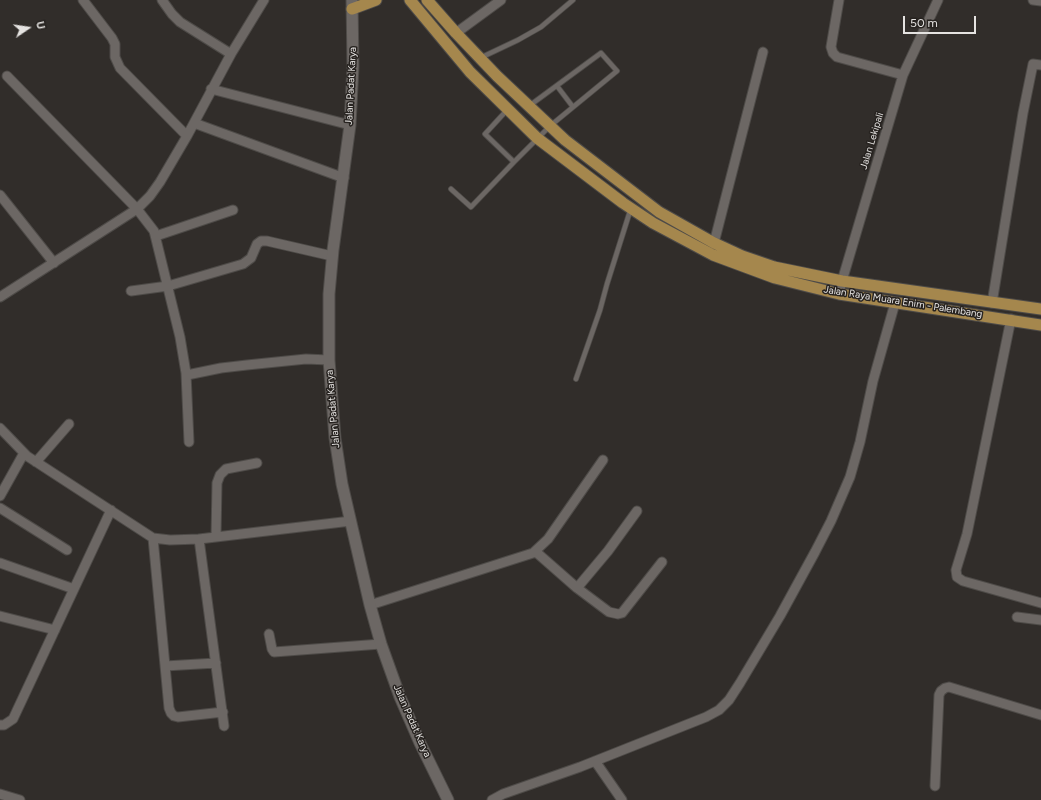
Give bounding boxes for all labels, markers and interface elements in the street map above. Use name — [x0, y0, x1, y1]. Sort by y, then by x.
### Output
north arrow — [8, 8, 48, 48]
scale bar — [905, 8, 978, 34]
text: 50 m — [910, 16, 938, 30]
text: U — [33, 20, 47, 30]
street label: Jalan Padat Karya — [343, 47, 359, 125]
street label: Jalan Lekipali — [858, 111, 886, 171]
street label: Jalan Raya Muara Enim - Palembang — [823, 284, 983, 320]
street label: Jalan Padat Karya — [324, 369, 342, 449]
street label: Jalan Padat Karya — [391, 683, 433, 759]

